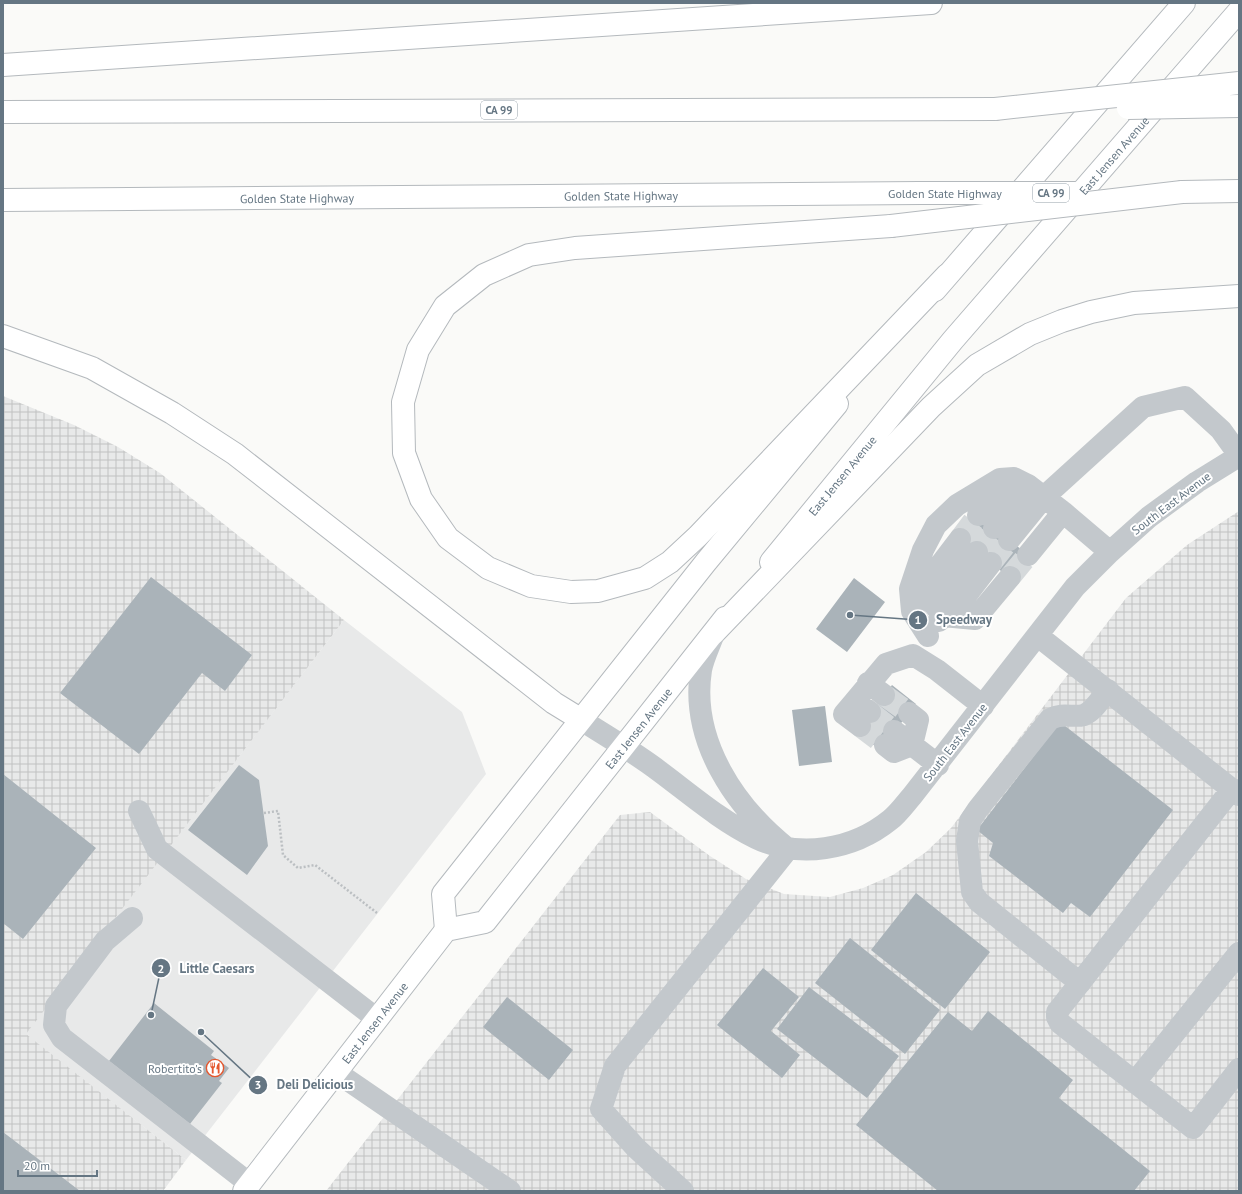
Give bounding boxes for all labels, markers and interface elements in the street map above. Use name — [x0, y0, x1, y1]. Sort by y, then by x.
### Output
road number: CA 99 — [481, 101, 517, 119]
street label: East Jensen Avenue — [1076, 113, 1152, 197]
road number: CA 99 — [1033, 184, 1069, 202]
street label: Golden State Highway — [888, 186, 1002, 201]
street label: Golden State Highway — [564, 187, 678, 203]
street label: Golden State Highway — [240, 190, 354, 206]
street label: East Jensen Avenue — [805, 432, 879, 518]
street label: South East Avenue — [1129, 468, 1213, 538]
callout: Speedway — [908, 607, 1000, 632]
text: Speedway — [936, 611, 993, 628]
text: 1 — [915, 612, 921, 627]
street label: East Jensen Avenue — [602, 684, 675, 772]
street label: South East Avenue — [920, 700, 990, 784]
callout: Little Caesars — [151, 956, 262, 981]
text: Little Caesars — [180, 960, 255, 977]
text: 2 — [158, 961, 164, 976]
street label: East Jensen Avenue — [338, 979, 411, 1066]
restaurant icon: Robertito's — [205, 1058, 225, 1078]
place label: Robertito's — [148, 1061, 202, 1076]
callout: Deli Delicious — [248, 1072, 361, 1097]
text: Deli Delicious — [277, 1076, 354, 1093]
text: 3 — [255, 1077, 261, 1092]
scale bar — [18, 1152, 97, 1178]
text: 20 m — [24, 1158, 50, 1173]

